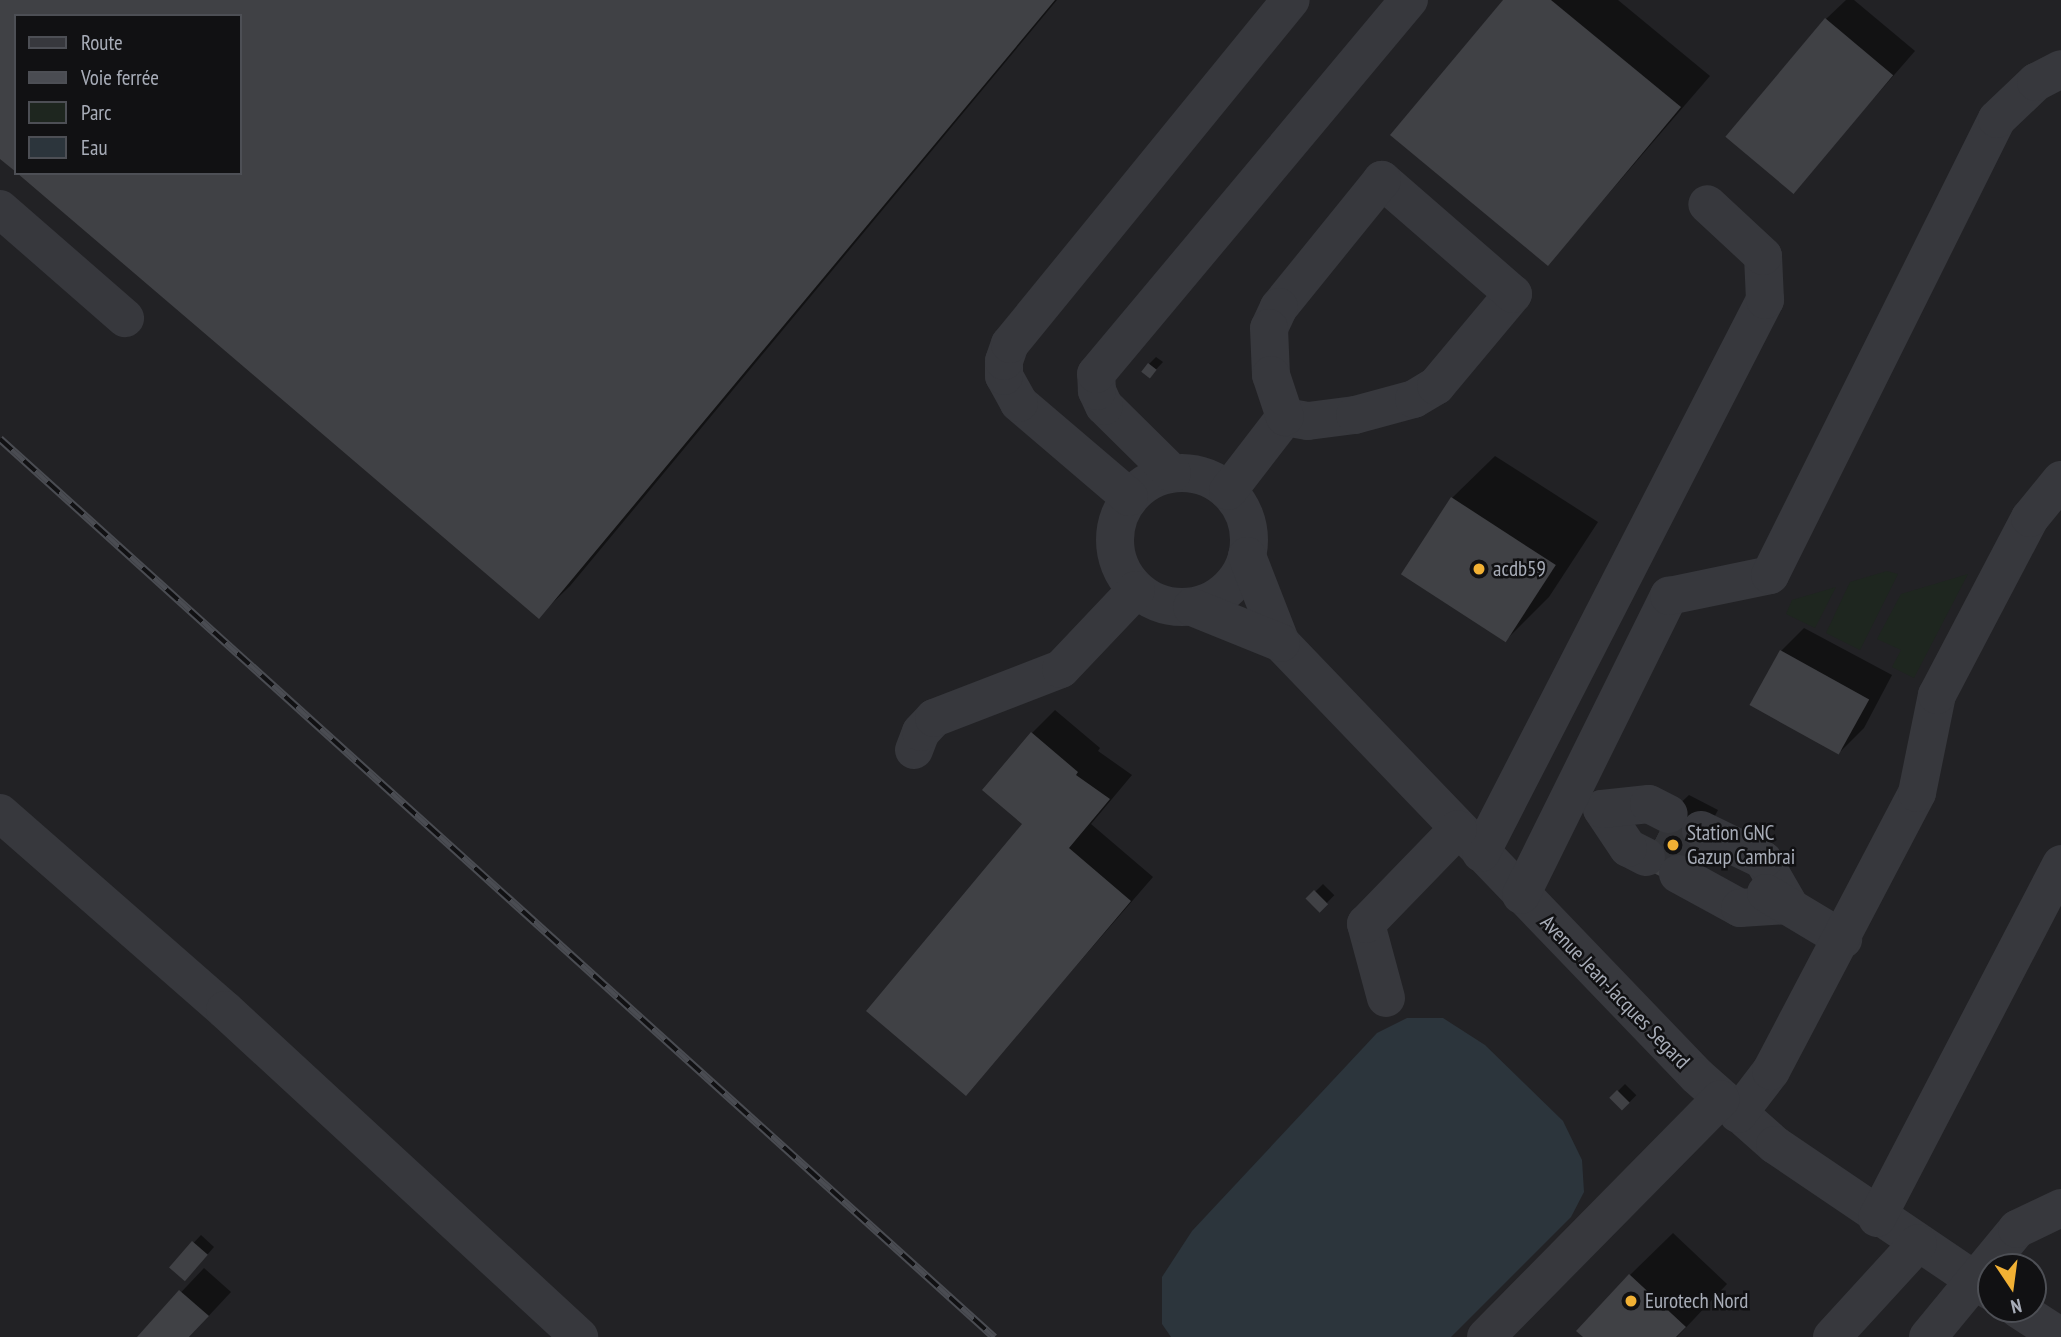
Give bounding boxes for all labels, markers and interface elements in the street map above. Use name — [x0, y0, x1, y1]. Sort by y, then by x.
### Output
legend — [14, 14, 242, 175]
text: Route — [81, 29, 123, 56]
text: Voie ferrée — [81, 64, 159, 91]
text: Parc — [81, 99, 112, 126]
text: Eau — [81, 134, 108, 161]
place label: acdb59 — [1493, 556, 1546, 582]
marker: acdb59 — [1471, 561, 1487, 577]
place label: Station GNC Gazup Cambrai — [1687, 820, 1795, 870]
marker: Station GNC Gazup Cambrai — [1665, 837, 1681, 853]
street label: Avenue Jean-Jacques Segard — [1535, 910, 1695, 1074]
north arrow — [1977, 1253, 2047, 1323]
place label: Eurotech Nord — [1645, 1288, 1748, 1314]
marker: Eurotech Nord — [1623, 1293, 1639, 1309]
text: N — [2009, 1294, 2024, 1319]

